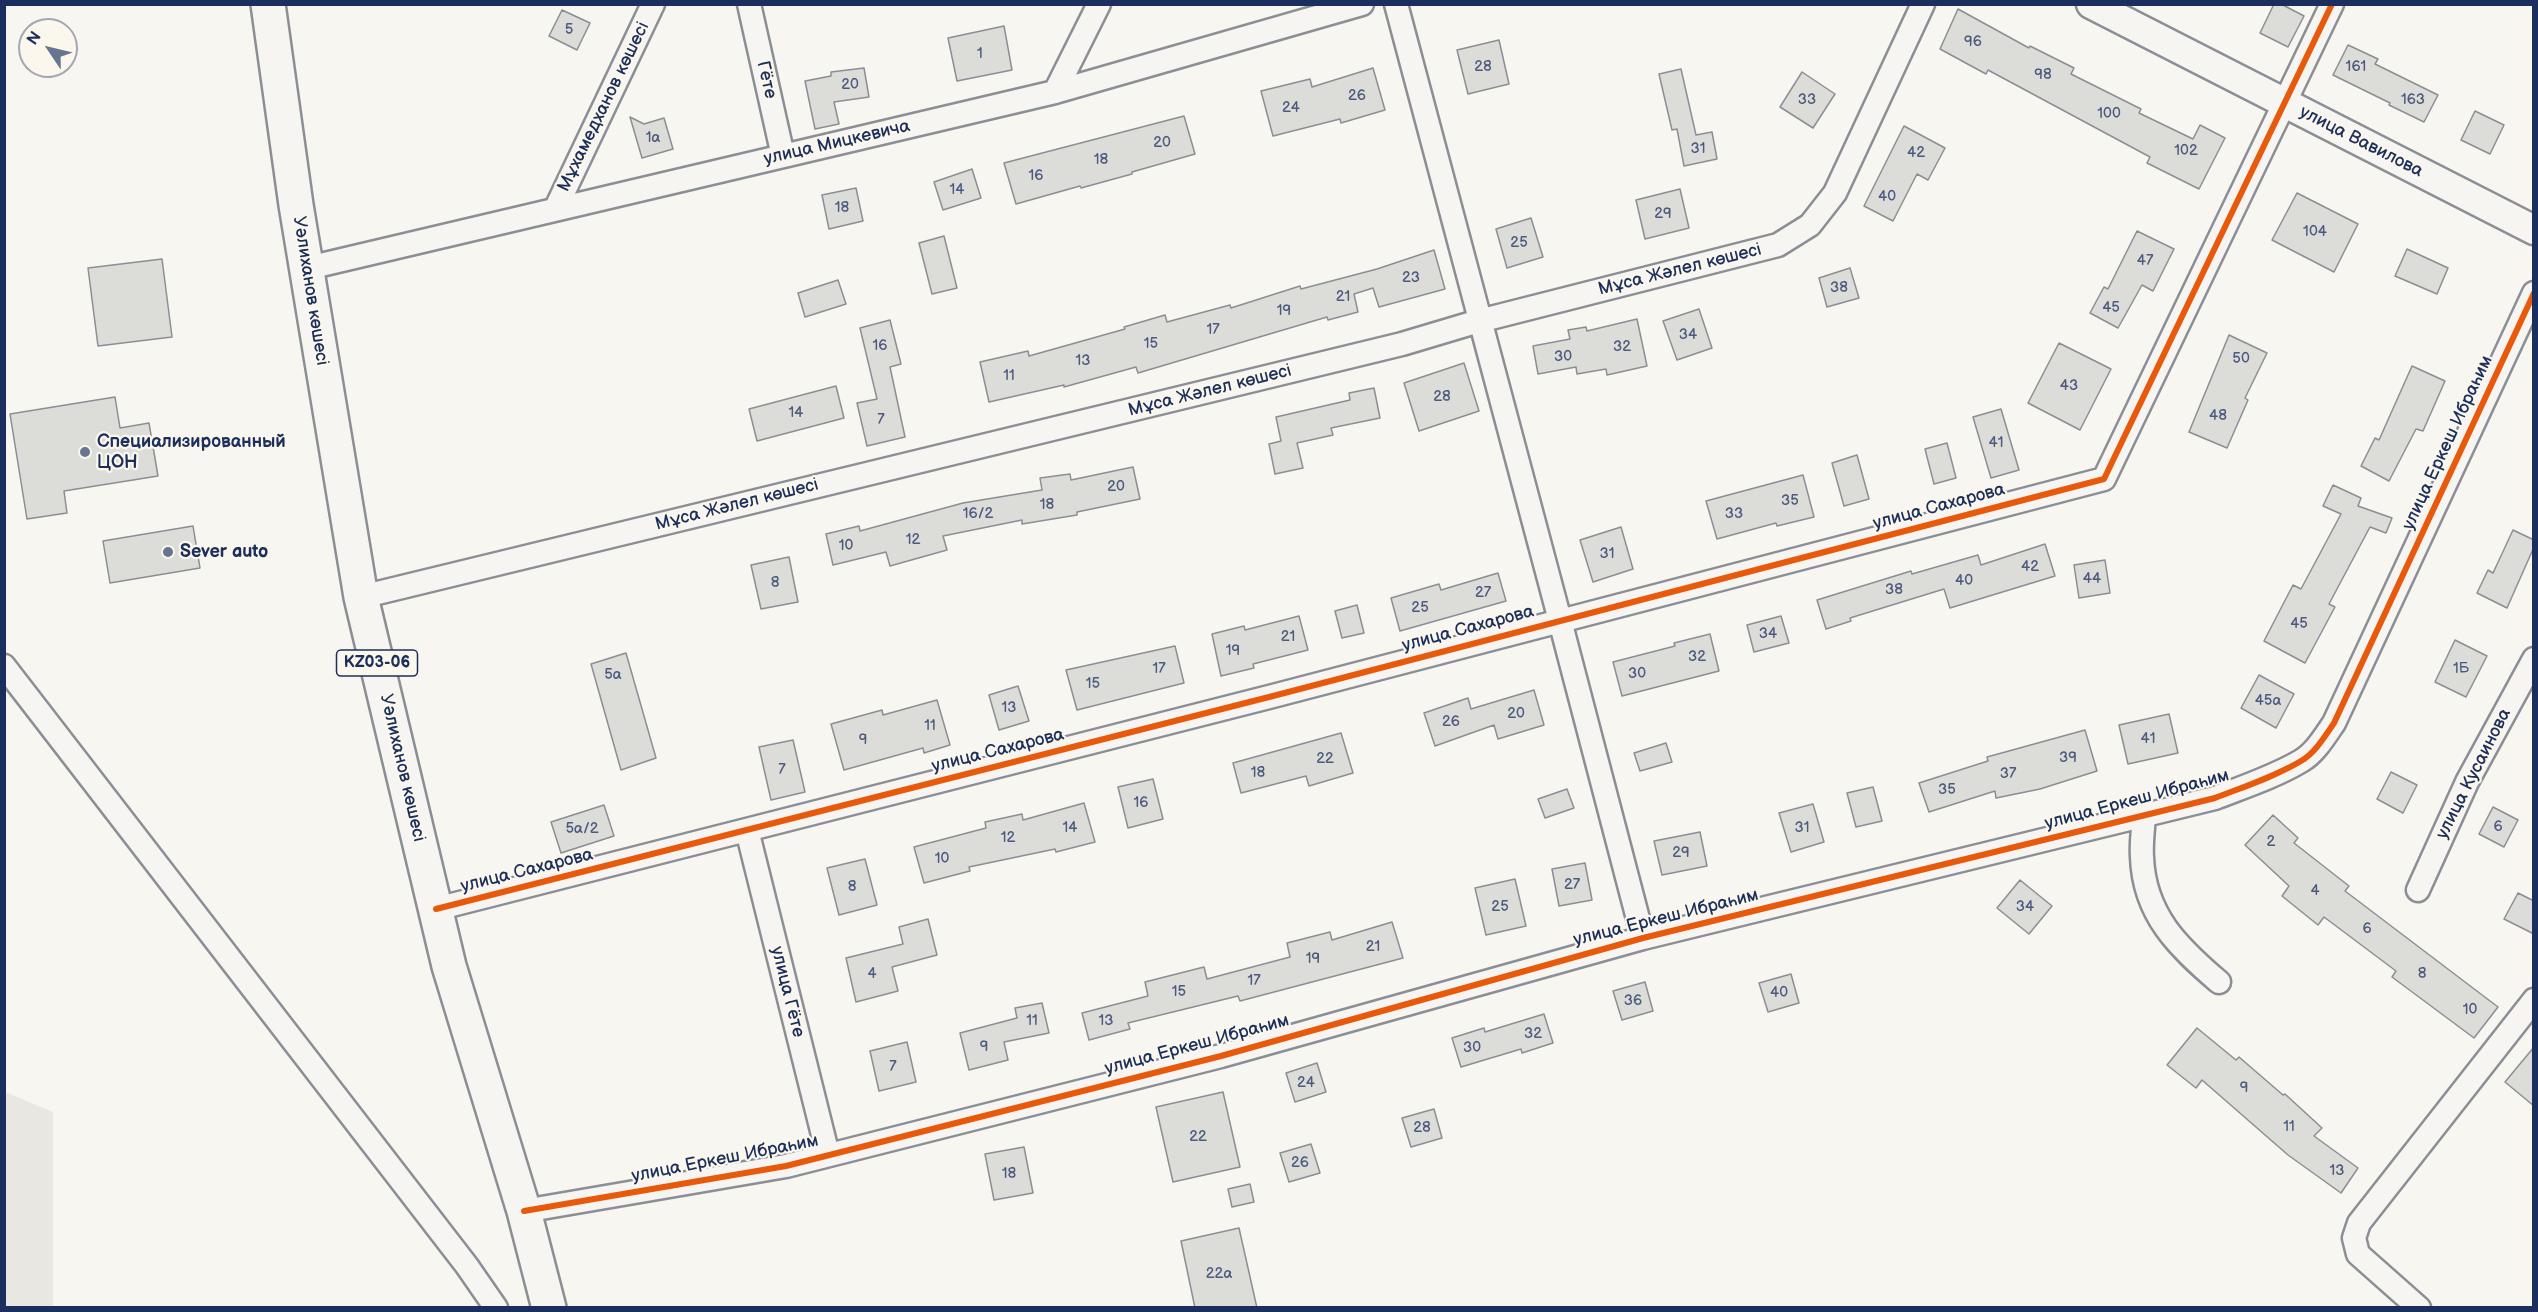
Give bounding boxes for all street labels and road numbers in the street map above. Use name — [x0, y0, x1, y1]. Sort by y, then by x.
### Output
street label: Мұхамедханов көшесі — [553, 19, 655, 195]
street label: Гёте — [751, 59, 781, 101]
street label: улица Вавилова — [2296, 102, 2426, 182]
street label: улица Мицкевича — [762, 116, 912, 170]
street label: Уәлиханов көшесі — [288, 215, 332, 367]
street label: Мұса Жәлел көшесі — [1596, 239, 1764, 301]
street label: улица Еркеш Ибраһим — [2398, 352, 2498, 534]
street label: Мұса Жәлел көшесі — [1126, 360, 1294, 422]
street label: Мұса Жәлел көшесі — [653, 474, 821, 536]
street label: улица Сахарова — [1871, 479, 2007, 535]
street label: улица Сахарова — [1400, 601, 1536, 657]
road number: KZ03-06 — [336, 650, 418, 676]
street label: Уәлиханов көшесі — [375, 692, 429, 844]
street label: улица Кусаинова — [2432, 705, 2516, 843]
street label: улица Сахарова — [930, 724, 1066, 778]
street label: улица Еркеш Ибраһим — [2043, 765, 2231, 835]
street label: улица Сахарова — [459, 844, 595, 898]
street label: улица Еркеш Ибраһим — [1571, 885, 1761, 951]
street label: улица Гёте — [765, 944, 809, 1040]
street label: улица Еркеш Ибраһим — [1103, 1010, 1291, 1080]
street label: улица Еркеш Ибраһим — [630, 1130, 820, 1188]

